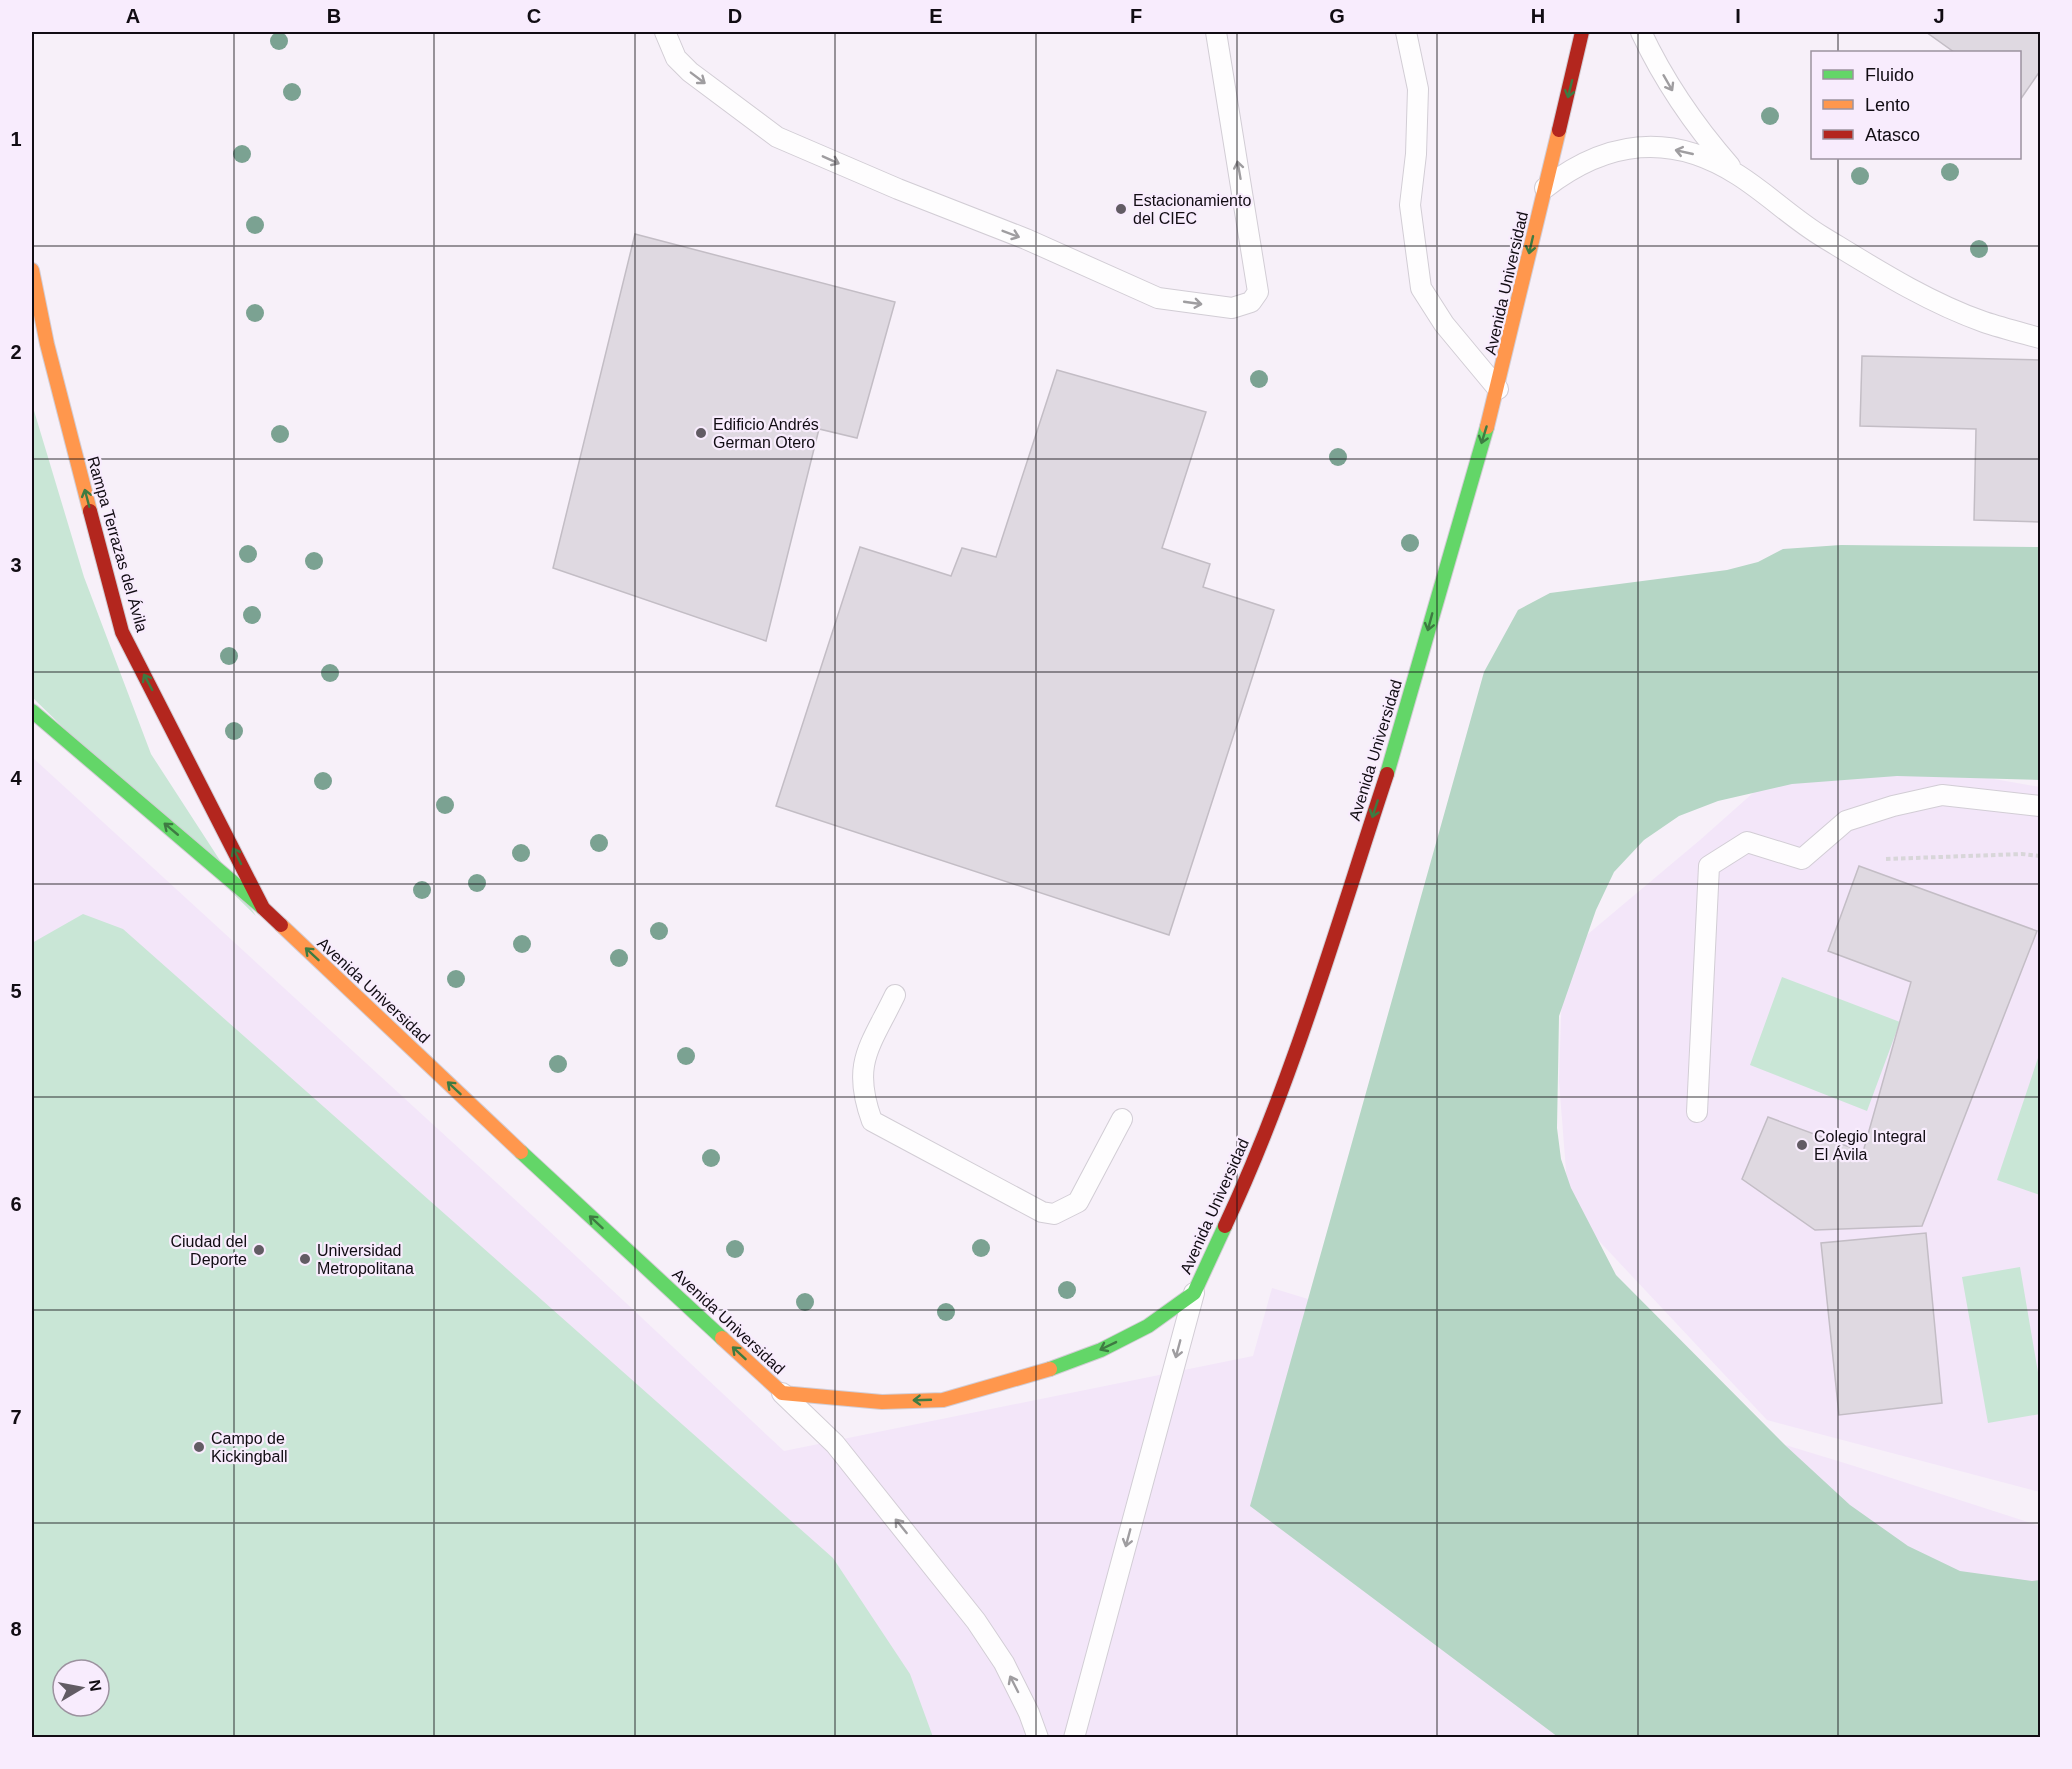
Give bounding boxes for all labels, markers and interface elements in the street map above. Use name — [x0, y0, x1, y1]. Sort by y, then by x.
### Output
text: A — [126, 5, 140, 27]
text: B — [327, 5, 341, 27]
text: C — [527, 5, 541, 27]
text: D — [728, 5, 742, 27]
text: E — [929, 5, 943, 27]
text: F — [1130, 5, 1142, 27]
text: G — [1329, 5, 1345, 27]
text: H — [1531, 5, 1545, 27]
text: I — [1735, 5, 1741, 27]
text: J — [1933, 5, 1945, 27]
legend — [1811, 51, 2021, 159]
text: Fluido — [1865, 65, 1914, 85]
one-way arrow — [690, 71, 706, 84]
one-way arrow — [1662, 74, 1674, 91]
one-way arrow — [1563, 79, 1575, 98]
text: Lento — [1865, 95, 1910, 115]
text: Atasco — [1865, 125, 1920, 145]
text: 1 — [10, 128, 22, 150]
one-way arrow — [1675, 145, 1694, 157]
one-way arrow — [821, 155, 839, 166]
one-way arrow — [1234, 161, 1245, 180]
place label: Estacionamiento del CIEC — [1133, 192, 1251, 227]
marker: Estacionamiento del CIEC — [1114, 202, 1128, 216]
street label: Avenida Universidad — [1482, 210, 1531, 356]
one-way arrow — [1002, 229, 1020, 240]
one-way arrow — [1525, 236, 1537, 255]
one-way arrow — [1182, 297, 1202, 308]
text: 2 — [10, 341, 22, 363]
place label: Edificio Andrés German Otero — [713, 416, 819, 451]
one-way arrow — [1478, 425, 1489, 444]
marker: Edificio Andrés German Otero — [694, 426, 708, 440]
street label: Rampa Terrazas del Ávila — [84, 454, 152, 634]
one-way arrow — [81, 489, 92, 508]
text: 3 — [10, 554, 22, 576]
one-way arrow — [1423, 612, 1435, 631]
one-way arrow — [142, 674, 153, 692]
street label: Avenida Universidad — [1346, 678, 1405, 823]
text: 4 — [10, 767, 22, 789]
one-way arrow — [1369, 799, 1380, 818]
one-way arrow — [163, 823, 179, 836]
one-way arrow — [231, 847, 242, 865]
street label: Avenida Universidad — [314, 934, 433, 1047]
one-way arrow — [305, 947, 320, 961]
text: 5 — [10, 980, 22, 1002]
one-way arrow — [446, 1081, 461, 1095]
place label: Colegio Integral El Ávila — [1814, 1128, 1926, 1163]
street label: Avenida Universidad — [1177, 1136, 1252, 1277]
marker: Colegio Integral El Ávila — [1795, 1138, 1809, 1152]
text: 6 — [10, 1193, 22, 1215]
one-way arrow — [589, 1215, 604, 1229]
place label: Ciudad del Deporte — [171, 1233, 247, 1268]
place label: Universidad Metropolitana — [317, 1242, 414, 1277]
marker: Ciudad del Deporte — [252, 1243, 266, 1257]
marker: Universidad Metropolitana — [298, 1252, 312, 1266]
street label: Avenida Universidad — [669, 1265, 788, 1378]
one-way arrow — [1172, 1339, 1184, 1358]
one-way arrow — [1100, 1340, 1118, 1352]
one-way arrow — [732, 1346, 747, 1361]
one-way arrow — [913, 1395, 933, 1406]
text: 7 — [10, 1406, 22, 1428]
place label: Campo de Kickingball — [211, 1430, 287, 1465]
marker: Campo de Kickingball — [192, 1440, 206, 1454]
one-way arrow — [894, 1518, 907, 1534]
one-way arrow — [1121, 1528, 1133, 1547]
text: 8 — [10, 1618, 22, 1640]
north arrow — [51, 1658, 111, 1718]
one-way arrow — [1008, 1675, 1020, 1693]
text: N — [86, 1678, 105, 1693]

